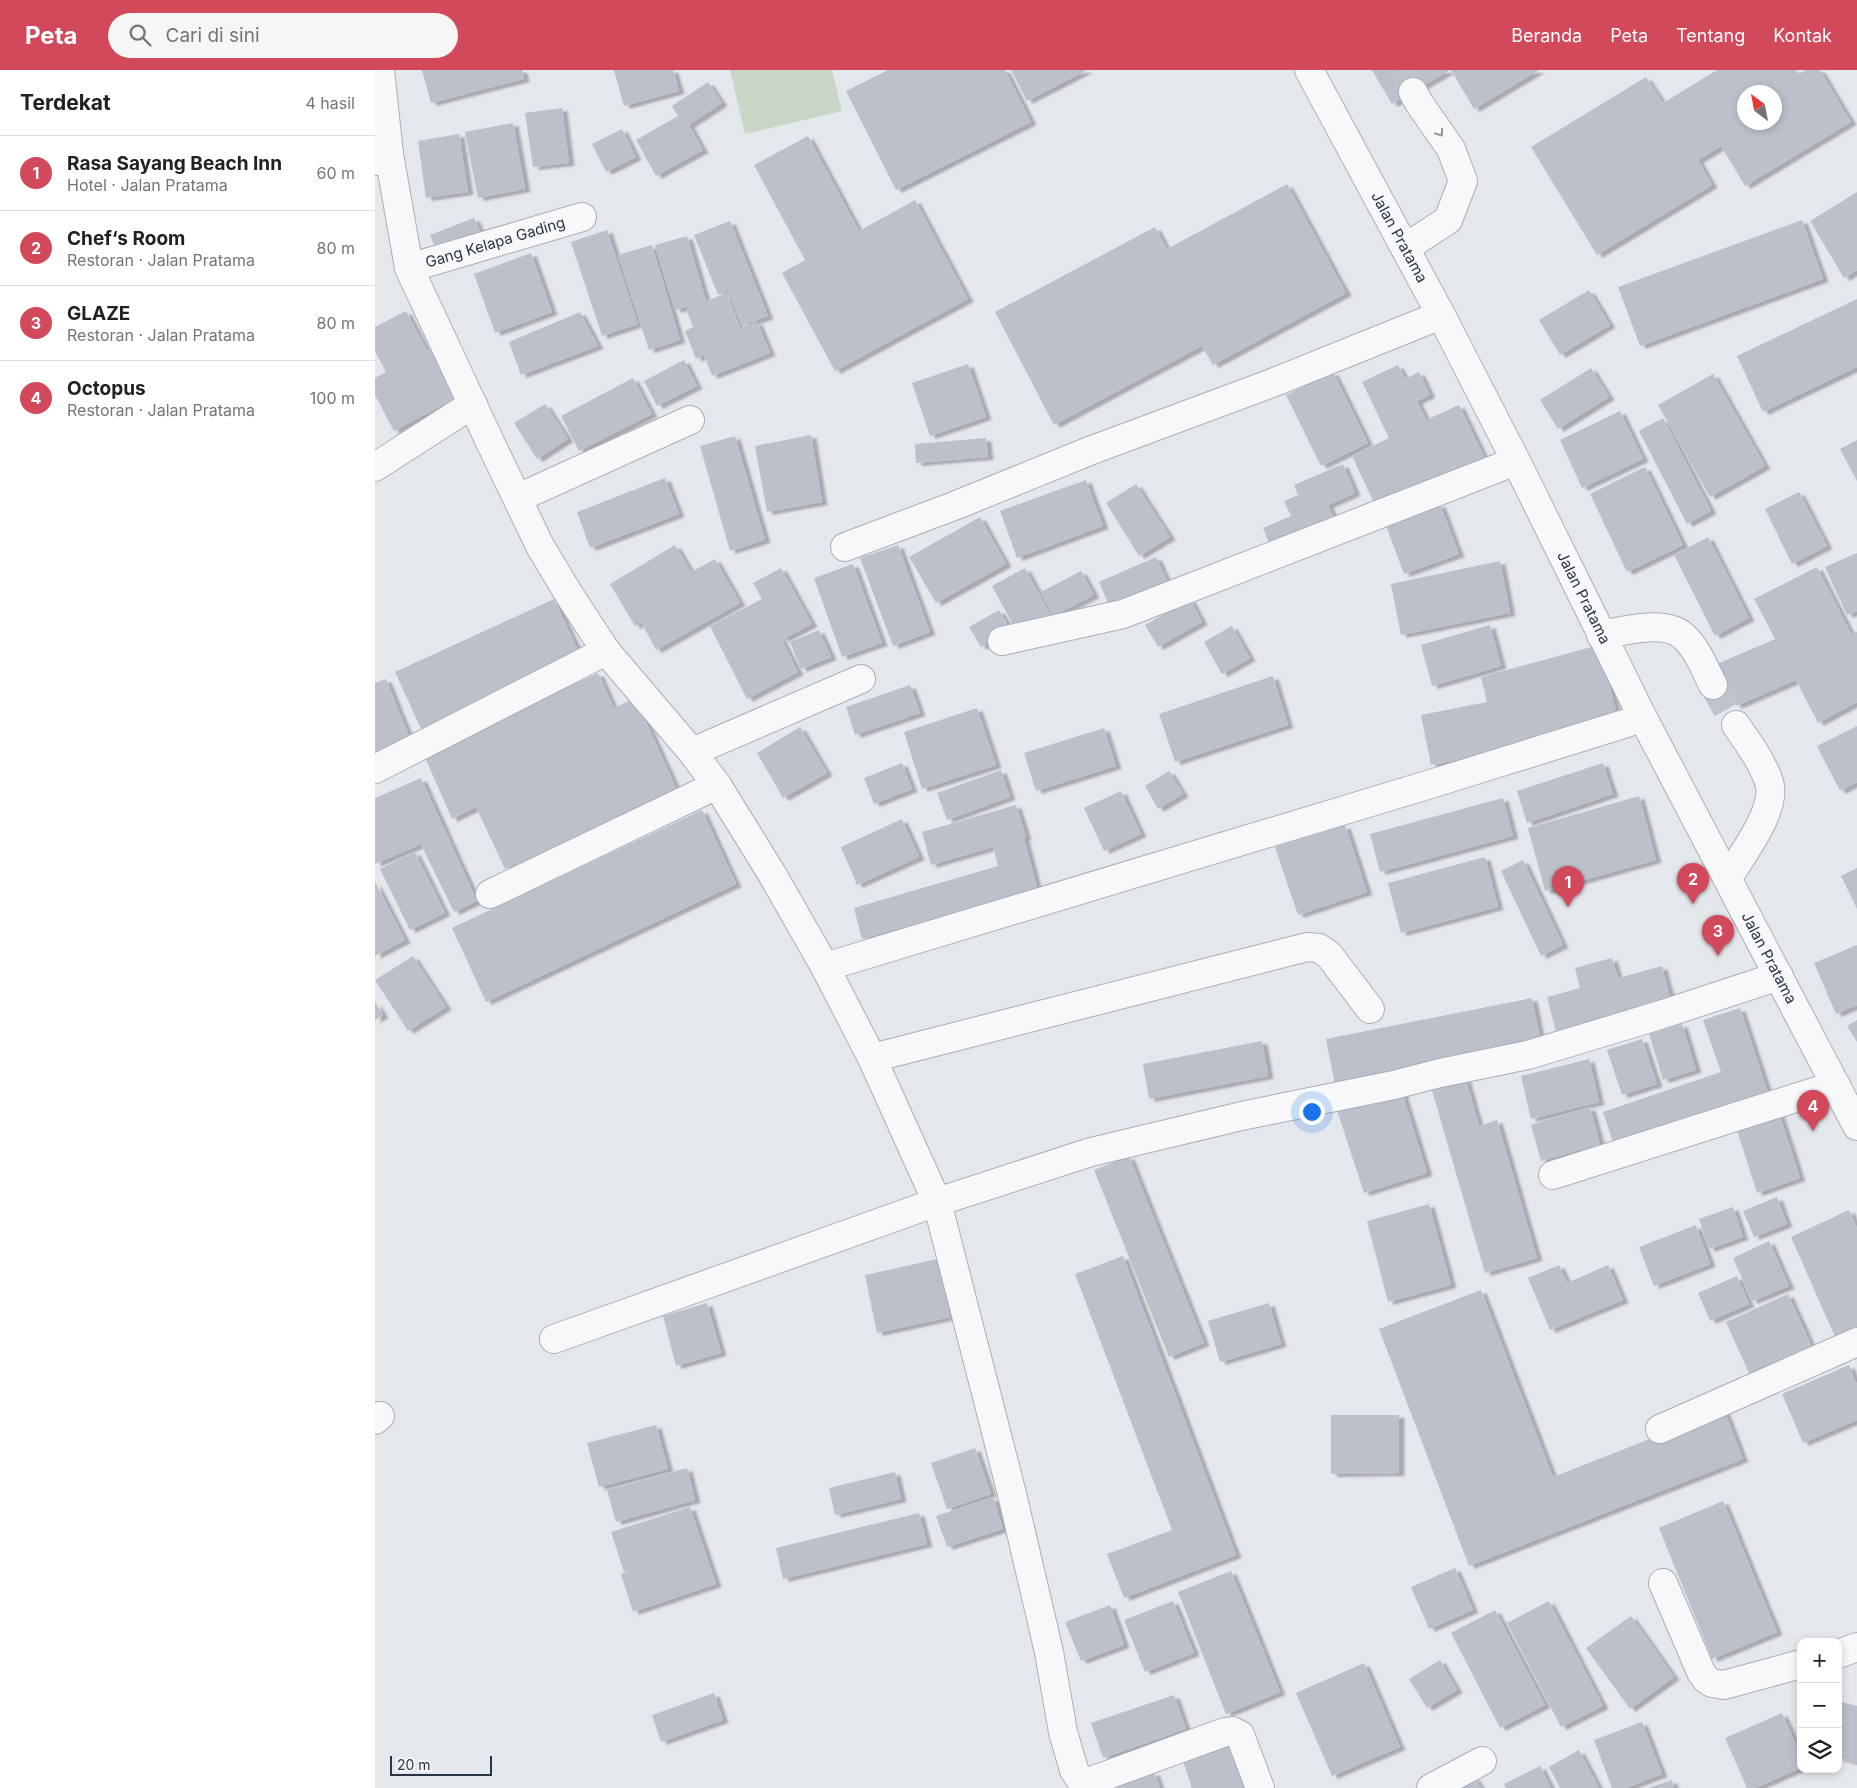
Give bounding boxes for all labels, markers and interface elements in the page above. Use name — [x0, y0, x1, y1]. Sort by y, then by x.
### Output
search box — [108, 13, 458, 58]
text: Peta — [25, 21, 78, 50]
icon: search — [126, 21, 154, 49]
text: Cari di sini — [166, 24, 259, 47]
text: Beranda — [1511, 25, 1582, 46]
text: Peta — [1610, 25, 1648, 46]
text: Tentang — [1676, 25, 1745, 46]
text: Kontak — [1773, 25, 1832, 46]
north arrow — [1737, 85, 1782, 130]
text: Terdekat — [20, 90, 111, 115]
text: 4 hasil — [306, 93, 355, 113]
one-way arrow — [1434, 127, 1443, 136]
text: Rasa Sayang Beach Inn — [67, 152, 282, 175]
text: 1 — [33, 163, 39, 183]
text: 60 m — [316, 163, 355, 183]
text: Hotel · Jalan Pratama — [67, 175, 228, 195]
street label: Jalan Pratama — [1367, 188, 1432, 286]
street label: Gang Kelapa Gading — [423, 212, 567, 272]
text: Chef‘s Room — [67, 227, 185, 250]
text: 2 — [31, 238, 41, 258]
text: 80 m — [316, 238, 355, 258]
text: Restoran · Jalan Pratama — [67, 250, 255, 270]
text: GLAZE — [67, 302, 130, 325]
text: 3 — [31, 313, 41, 333]
text: 80 m — [316, 313, 355, 333]
text: Restoran · Jalan Pratama — [67, 325, 255, 345]
text: Octopus — [67, 377, 146, 400]
text: 4 — [31, 388, 41, 408]
text: 100 m — [310, 388, 355, 408]
text: Restoran · Jalan Pratama — [67, 400, 255, 420]
street label: Jalan Pratama — [1553, 548, 1615, 647]
pin: 2 — [1677, 863, 1709, 904]
pin: 1 — [1552, 866, 1584, 907]
street label: Jalan Pratama — [1737, 909, 1801, 1007]
pin: 3 — [1702, 915, 1734, 956]
pin: 4 — [1797, 1090, 1829, 1131]
your location — [1299, 1099, 1325, 1125]
map controls — [1797, 1638, 1842, 1773]
button: + — [1797, 1638, 1842, 1683]
button: − — [1797, 1683, 1842, 1728]
button: layers — [1797, 1728, 1842, 1773]
scale bar — [390, 1753, 493, 1776]
text: 20 m — [397, 1756, 431, 1773]

